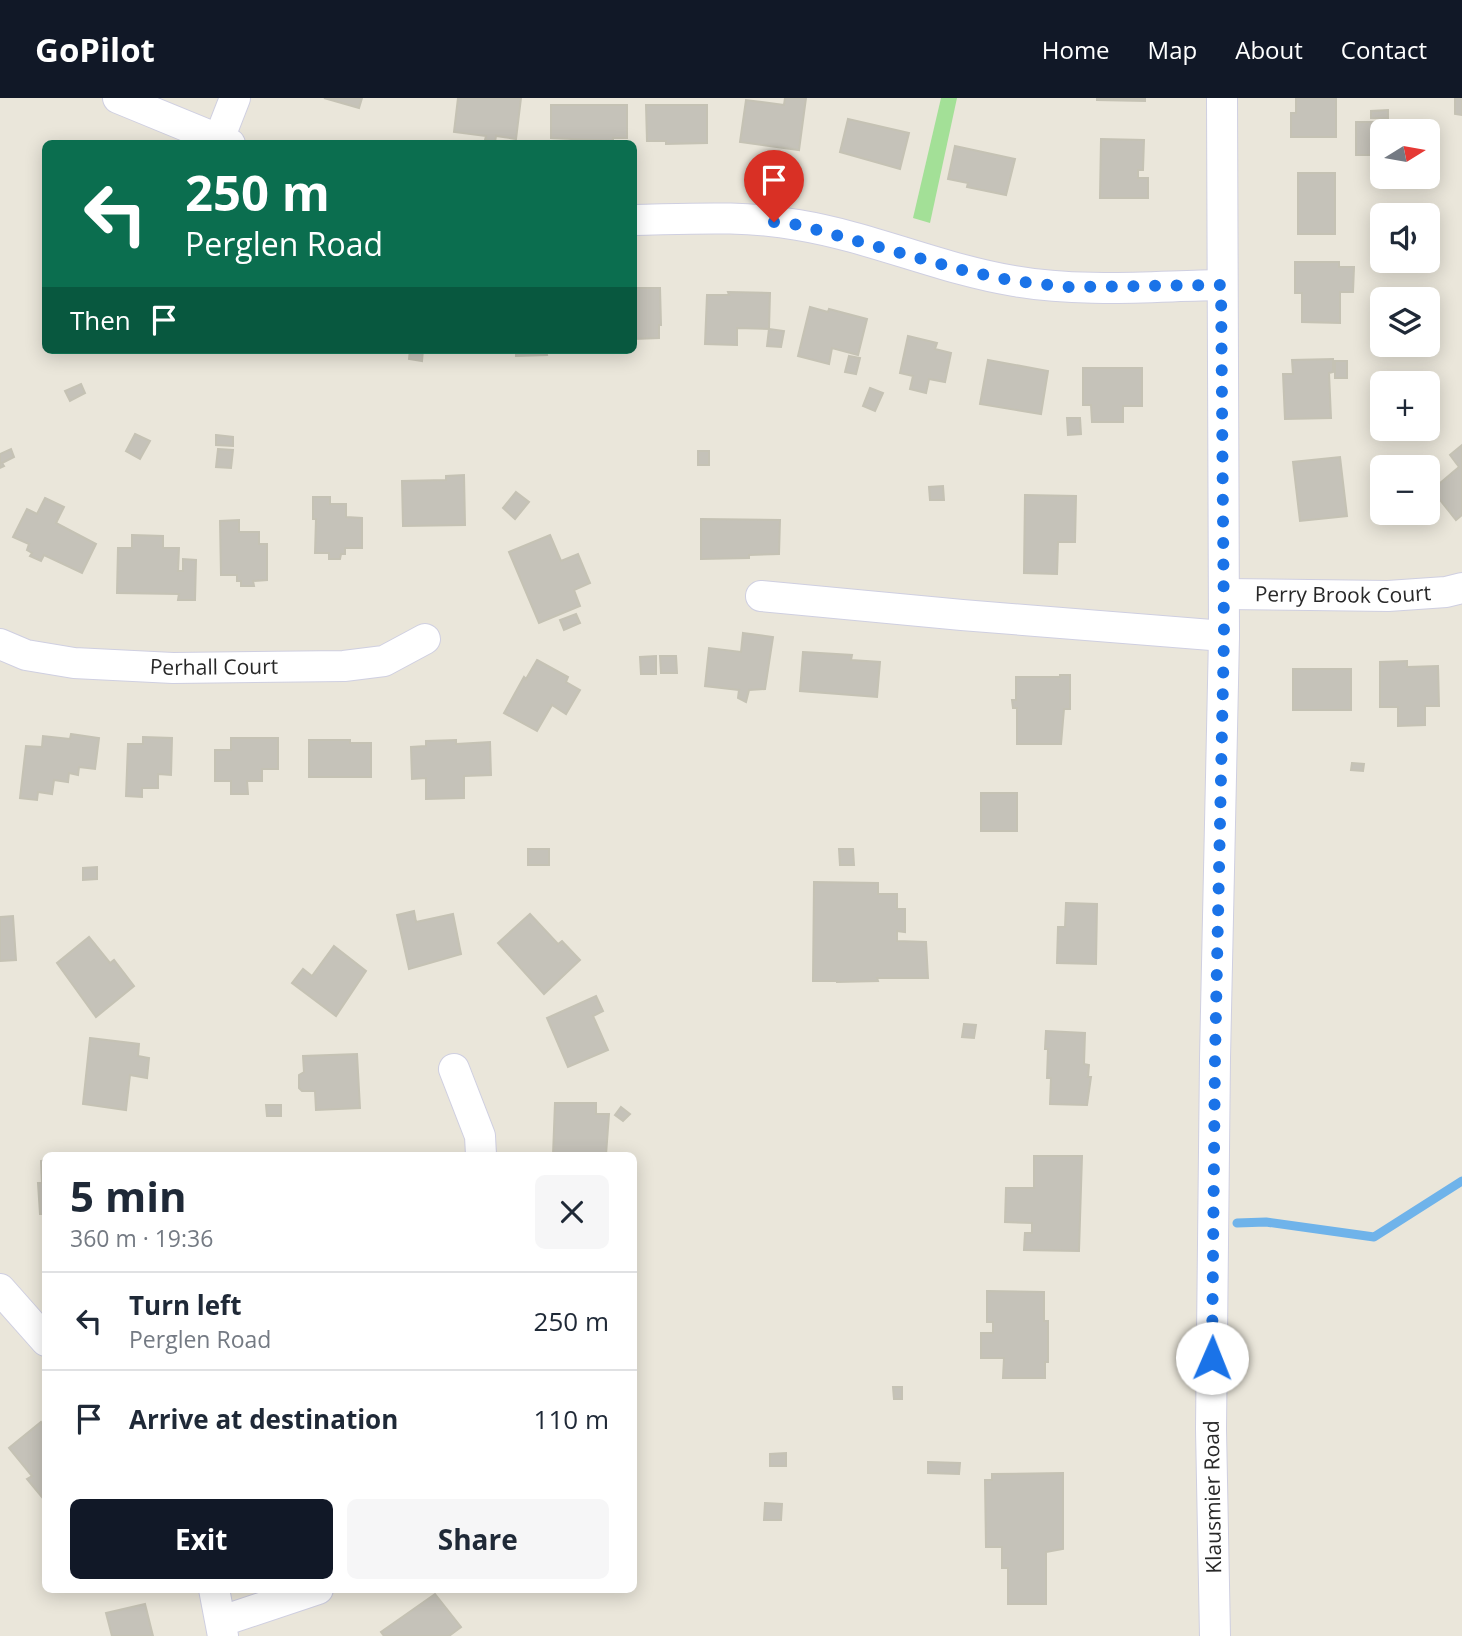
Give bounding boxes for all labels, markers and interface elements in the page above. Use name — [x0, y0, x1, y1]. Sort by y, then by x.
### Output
text: GoPilot — [35, 27, 155, 72]
text: Home — [1042, 33, 1110, 66]
text: Map — [1148, 33, 1197, 66]
text: About — [1235, 33, 1303, 66]
text: Contact — [1341, 33, 1427, 66]
north arrow — [1370, 119, 1440, 189]
map controls — [1370, 119, 1440, 525]
pin — [744, 150, 804, 222]
text: 250 m — [185, 159, 330, 225]
icon: arrive — [755, 161, 793, 199]
icon: left — [70, 168, 161, 259]
button: sound — [1370, 203, 1440, 273]
text: Perglen Road — [185, 222, 383, 265]
button: layers — [1370, 287, 1440, 357]
icon: arrive — [145, 301, 183, 339]
text: Then — [70, 302, 131, 338]
button: + — [1370, 371, 1440, 441]
button: − — [1370, 455, 1440, 525]
street label: Perry Brook Court — [1255, 578, 1432, 609]
street label: Perhall Court — [149, 652, 278, 681]
text: 5 min — [70, 1167, 187, 1224]
button: close — [535, 1175, 609, 1249]
text: 360 m · 19:36 — [70, 1222, 213, 1254]
text: Turn left — [129, 1287, 241, 1323]
icon: left — [70, 1302, 108, 1340]
text: 250 m — [534, 1303, 609, 1339]
position arrow — [1175, 1321, 1249, 1395]
text: Perglen Road — [129, 1323, 271, 1355]
icon: arrive — [70, 1400, 108, 1438]
text: Arrive at destination — [129, 1401, 398, 1437]
text: 110 m — [534, 1401, 609, 1437]
street label: Klausmier Road — [1197, 1420, 1227, 1574]
button: Exit — [70, 1499, 333, 1579]
button: Share — [347, 1499, 609, 1579]

